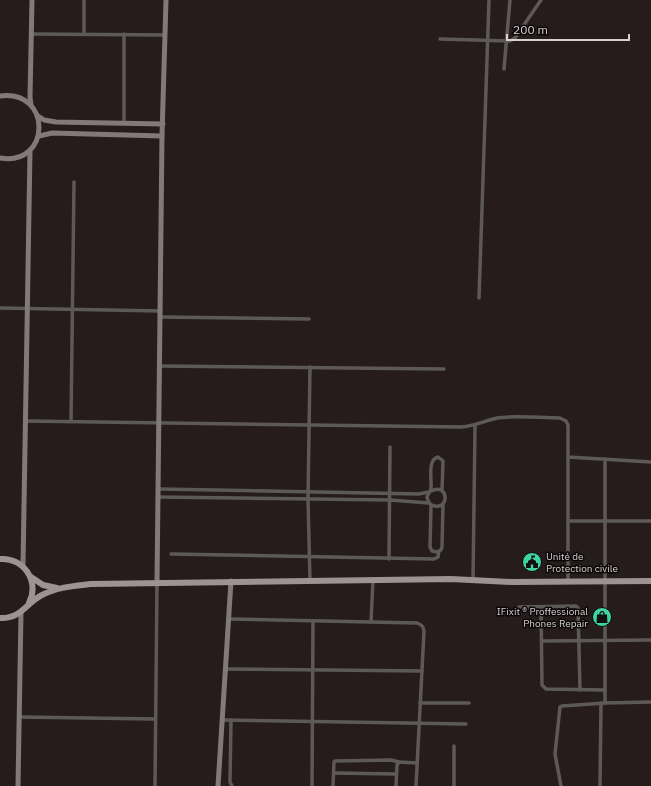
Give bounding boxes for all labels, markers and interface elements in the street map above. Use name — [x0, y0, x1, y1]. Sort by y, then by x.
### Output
scale bar — [507, 16, 629, 42]
text: 200 m — [513, 22, 548, 37]
place label: Unité de Protection civile — [546, 550, 618, 575]
public building icon: Unité de Protection civile — [521, 551, 543, 573]
place label: IFixit ® Proffessional Phones Repair — [497, 605, 588, 630]
shop icon: IFixit ® Proffessional Phones Repair — [591, 606, 613, 628]

